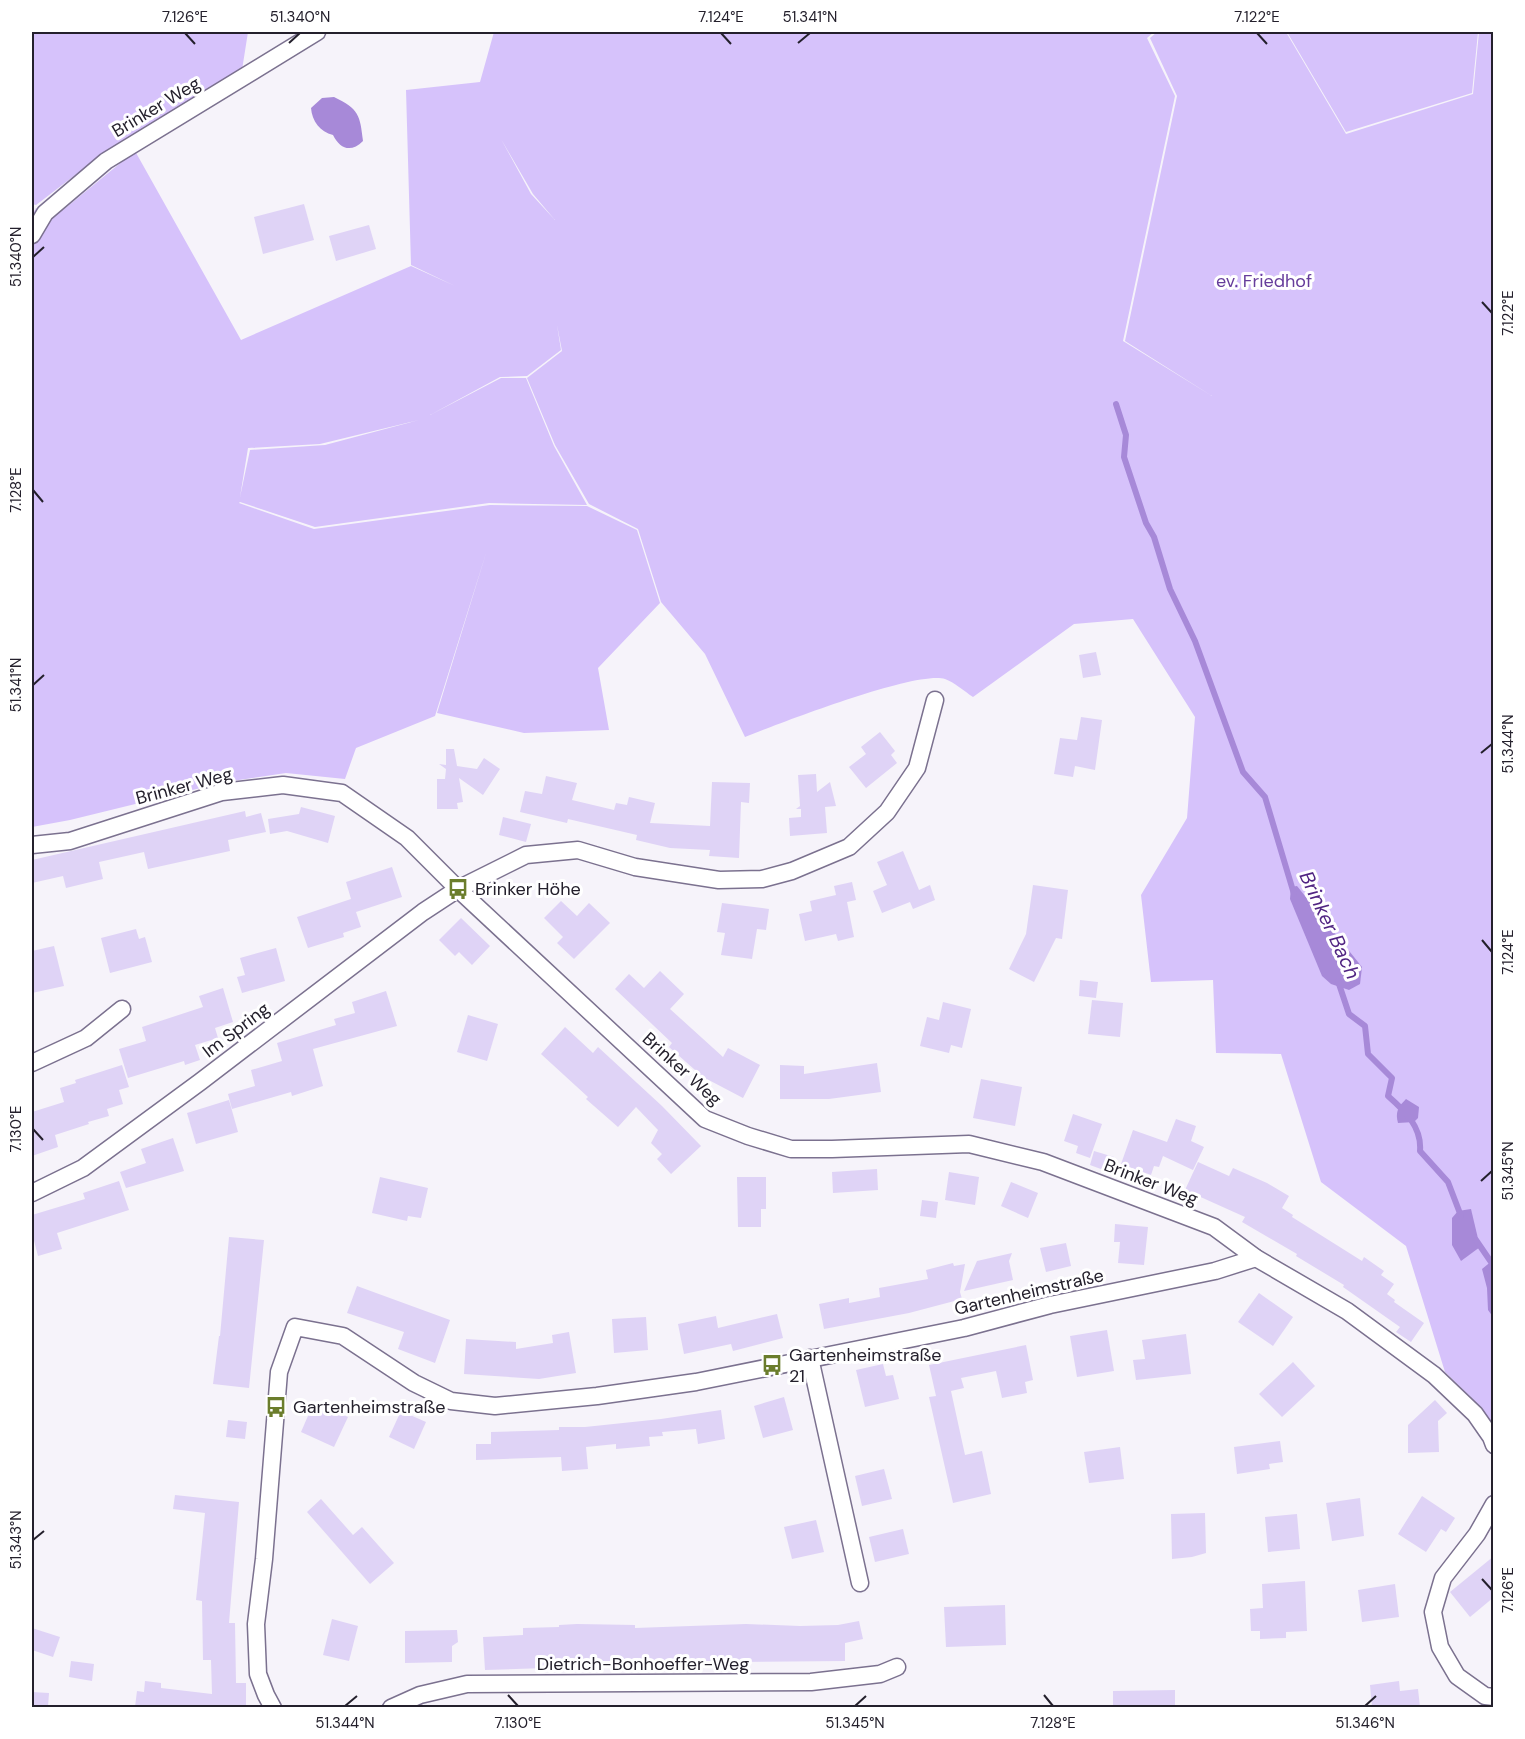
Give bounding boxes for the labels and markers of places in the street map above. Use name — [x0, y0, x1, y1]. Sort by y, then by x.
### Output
bus stop icon: Brinker Höhe — [446, 877, 470, 901]
place label: Brinker Höhe — [475, 877, 581, 901]
place label: Gartenheimstraße 21 — [789, 1343, 941, 1388]
bus stop icon: Gartenheimstraße 21 — [760, 1353, 784, 1377]
bus stop icon: Gartenheimstraße — [264, 1395, 288, 1419]
place label: Gartenheimstraße — [293, 1395, 445, 1419]

